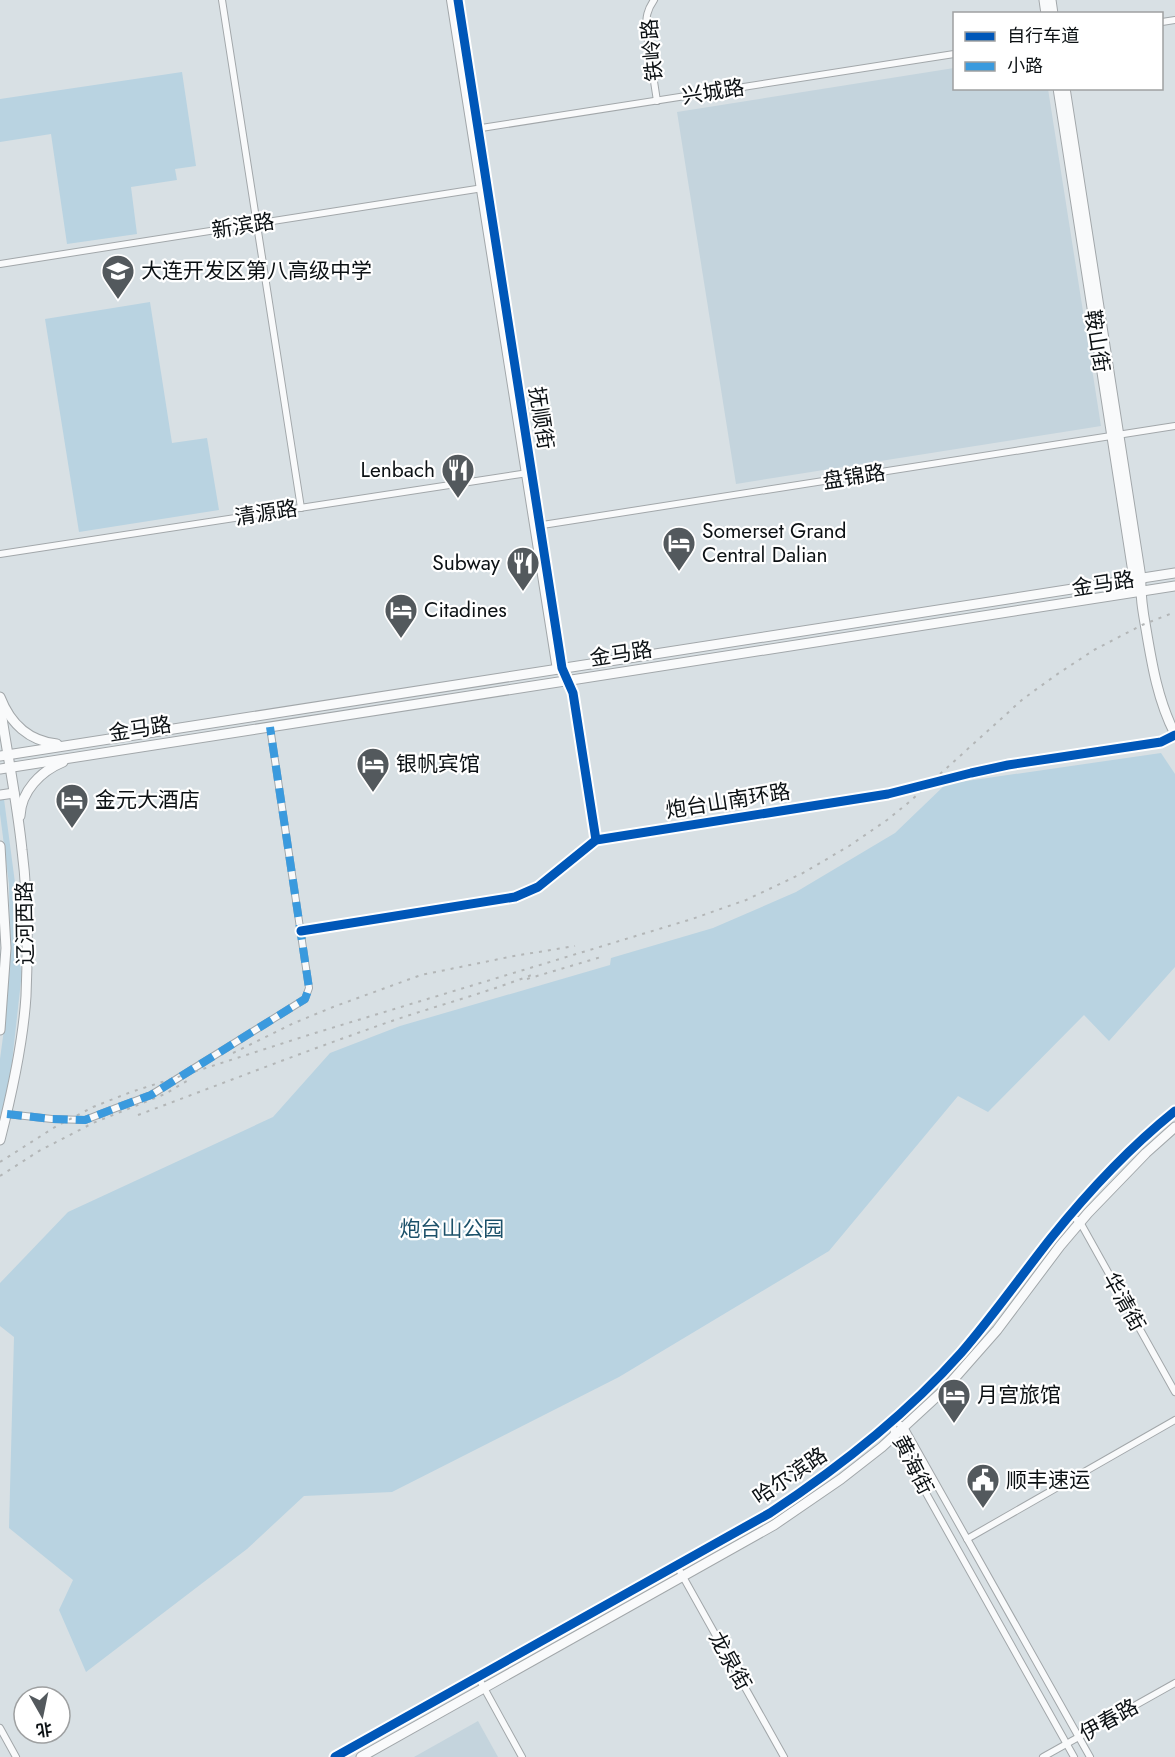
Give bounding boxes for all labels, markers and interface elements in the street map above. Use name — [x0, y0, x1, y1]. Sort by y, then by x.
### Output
legend — [953, 12, 1163, 90]
street label: 铁岭路 — [634, 17, 670, 83]
text: 自行车道 — [1007, 23, 1079, 49]
text: 小路 — [1007, 53, 1043, 79]
street label: 兴城路 — [680, 72, 746, 112]
street label: 新滨路 — [210, 206, 276, 246]
school or university icon: 大连开发区第八高级中学 — [100, 253, 136, 300]
place label: 大连开发区第八高级中学 — [141, 256, 372, 286]
street label: 鞍山街 — [1077, 308, 1117, 374]
street label: 抚顺街 — [521, 385, 561, 451]
restaurant icon: Lenbach — [440, 452, 476, 499]
place label: Lenbach — [361, 455, 435, 485]
street label: 盘锦路 — [821, 457, 887, 497]
street label: 清源路 — [233, 493, 299, 533]
place label: Somerset Grand Central Dalian — [702, 516, 847, 570]
hotel icon: Somerset Grand Central Dalian — [661, 525, 697, 572]
restaurant icon: Subway — [505, 545, 541, 592]
place label: Subway — [432, 548, 501, 578]
street label: 金马路 — [1070, 564, 1136, 604]
hotel icon: Citadines — [383, 592, 419, 639]
place label: Citadines — [424, 595, 507, 625]
street label: 金马路 — [588, 634, 654, 674]
street label: 金马路 — [107, 709, 173, 749]
hotel icon: 银帆宾馆 — [355, 746, 391, 793]
place label: 银帆宾馆 — [396, 749, 480, 779]
street label: 炮台山南环路 — [663, 776, 793, 826]
hotel icon: 金元大酒店 — [54, 782, 90, 829]
place label: 金元大酒店 — [95, 785, 200, 815]
street label: 辽河西路 — [9, 881, 41, 965]
park label: 炮台山公园 — [400, 1214, 505, 1244]
street label: 华清街 — [1096, 1267, 1152, 1337]
hotel icon: 月宫旅馆 — [936, 1377, 972, 1424]
place label: 月宫旅馆 — [977, 1380, 1061, 1410]
street label: 黄海街 — [885, 1430, 941, 1500]
street label: 哈尔滨路 — [747, 1440, 833, 1512]
public building icon: 顺丰速运 — [965, 1462, 1001, 1509]
place label: 顺丰速运 — [1006, 1465, 1090, 1495]
street label: 龙泉街 — [702, 1626, 758, 1696]
north arrow — [12, 1685, 72, 1745]
street label: 伊春路 — [1074, 1692, 1144, 1748]
text: 北 — [35, 1717, 54, 1742]

